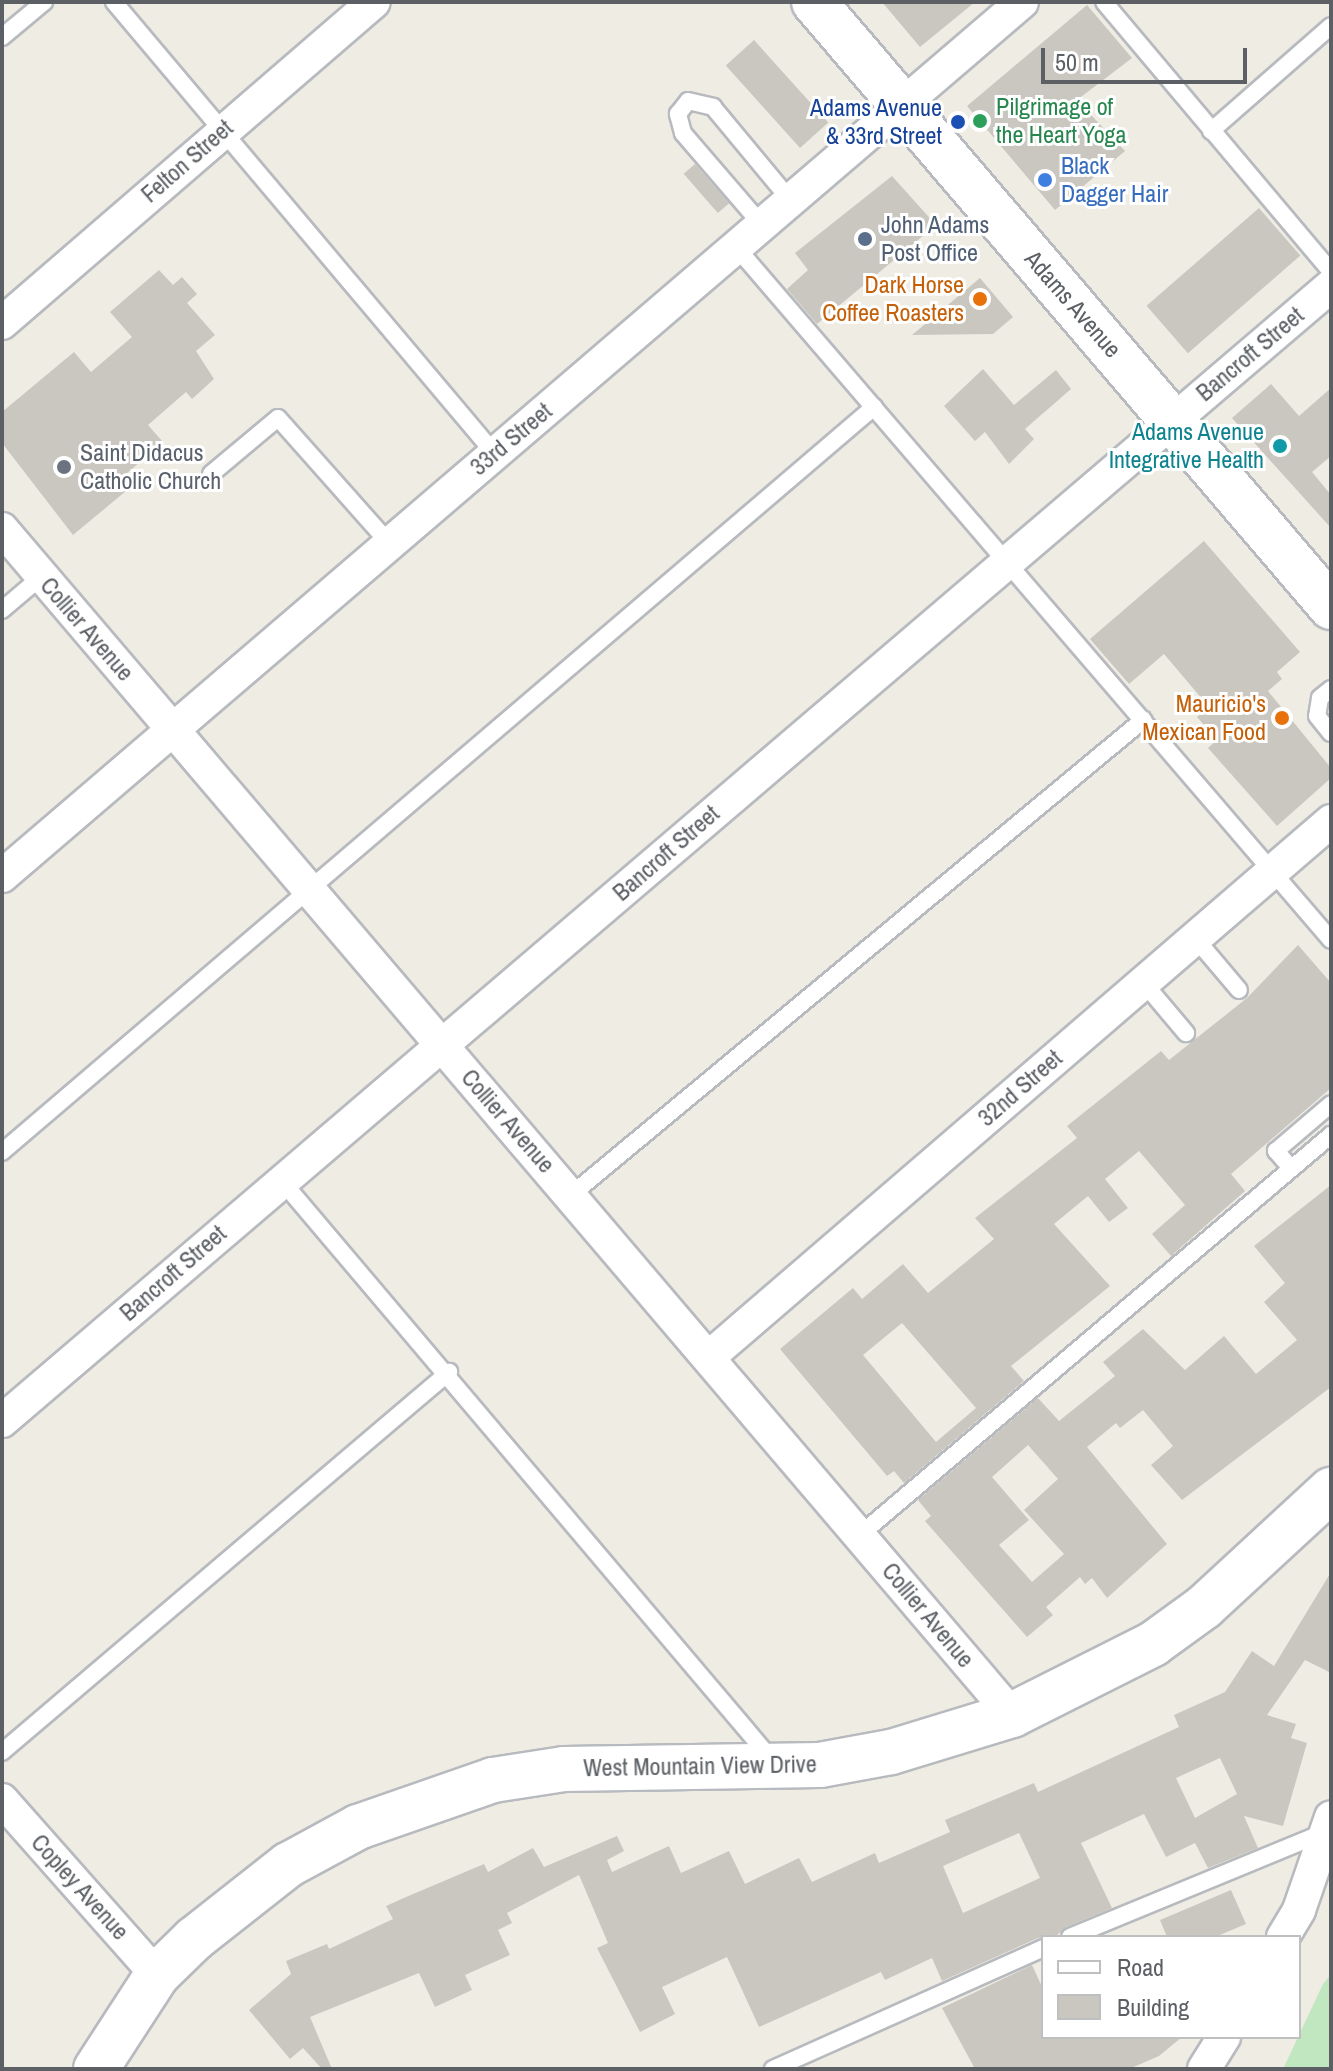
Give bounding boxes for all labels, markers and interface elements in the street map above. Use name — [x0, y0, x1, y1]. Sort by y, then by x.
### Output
scale bar — [1045, 32, 1251, 82]
text: 50 m — [1055, 46, 1099, 78]
place label: Pilgrimage of the Heart Yoga — [996, 93, 1127, 149]
place label: Adams Avenue & 33rd Street — [809, 94, 942, 150]
marker: Pilgrimage of the Heart Yoga — [971, 112, 989, 130]
street label: Felton Street — [135, 113, 239, 209]
marker: Adams Avenue & 33rd Street — [949, 113, 967, 131]
place label: Black Dagger Hair — [1061, 152, 1168, 208]
marker: Black Dagger Hair — [1036, 171, 1054, 189]
place label: John Adams Post Office — [881, 211, 990, 267]
marker: John Adams Post Office — [856, 230, 874, 248]
street label: Adams Avenue — [1018, 244, 1128, 364]
place label: Dark Horse Coffee Roasters — [822, 271, 964, 327]
marker: Dark Horse Coffee Roasters — [971, 290, 989, 308]
street label: Bancroft Street — [1190, 301, 1310, 407]
street label: 33rd Street — [464, 397, 558, 481]
place label: Adams Avenue Integrative Health — [1109, 418, 1264, 474]
marker: Adams Avenue Integrative Health — [1271, 437, 1289, 455]
place label: Saint Didacus Catholic Church — [80, 439, 221, 495]
marker: Saint Didacus Catholic Church — [55, 458, 73, 476]
street label: Collier Avenue — [34, 571, 140, 687]
place label: Mauricio's Mexican Food — [1142, 690, 1266, 746]
marker: Mauricio's Mexican Food — [1273, 709, 1291, 727]
street label: Bancroft Street — [607, 799, 725, 907]
street label: 32nd Street — [972, 1044, 1068, 1132]
street label: Collier Avenue — [455, 1063, 561, 1179]
street label: Bancroft Street — [114, 1219, 232, 1327]
street label: Collier Avenue — [876, 1556, 980, 1674]
street label: West Mountain View Drive — [583, 1750, 817, 1782]
street label: Copley Avenue — [25, 1828, 135, 1946]
legend — [1041, 1935, 1301, 2039]
text: Road — [1117, 1951, 1164, 1983]
text: Building — [1117, 1991, 1189, 2023]

